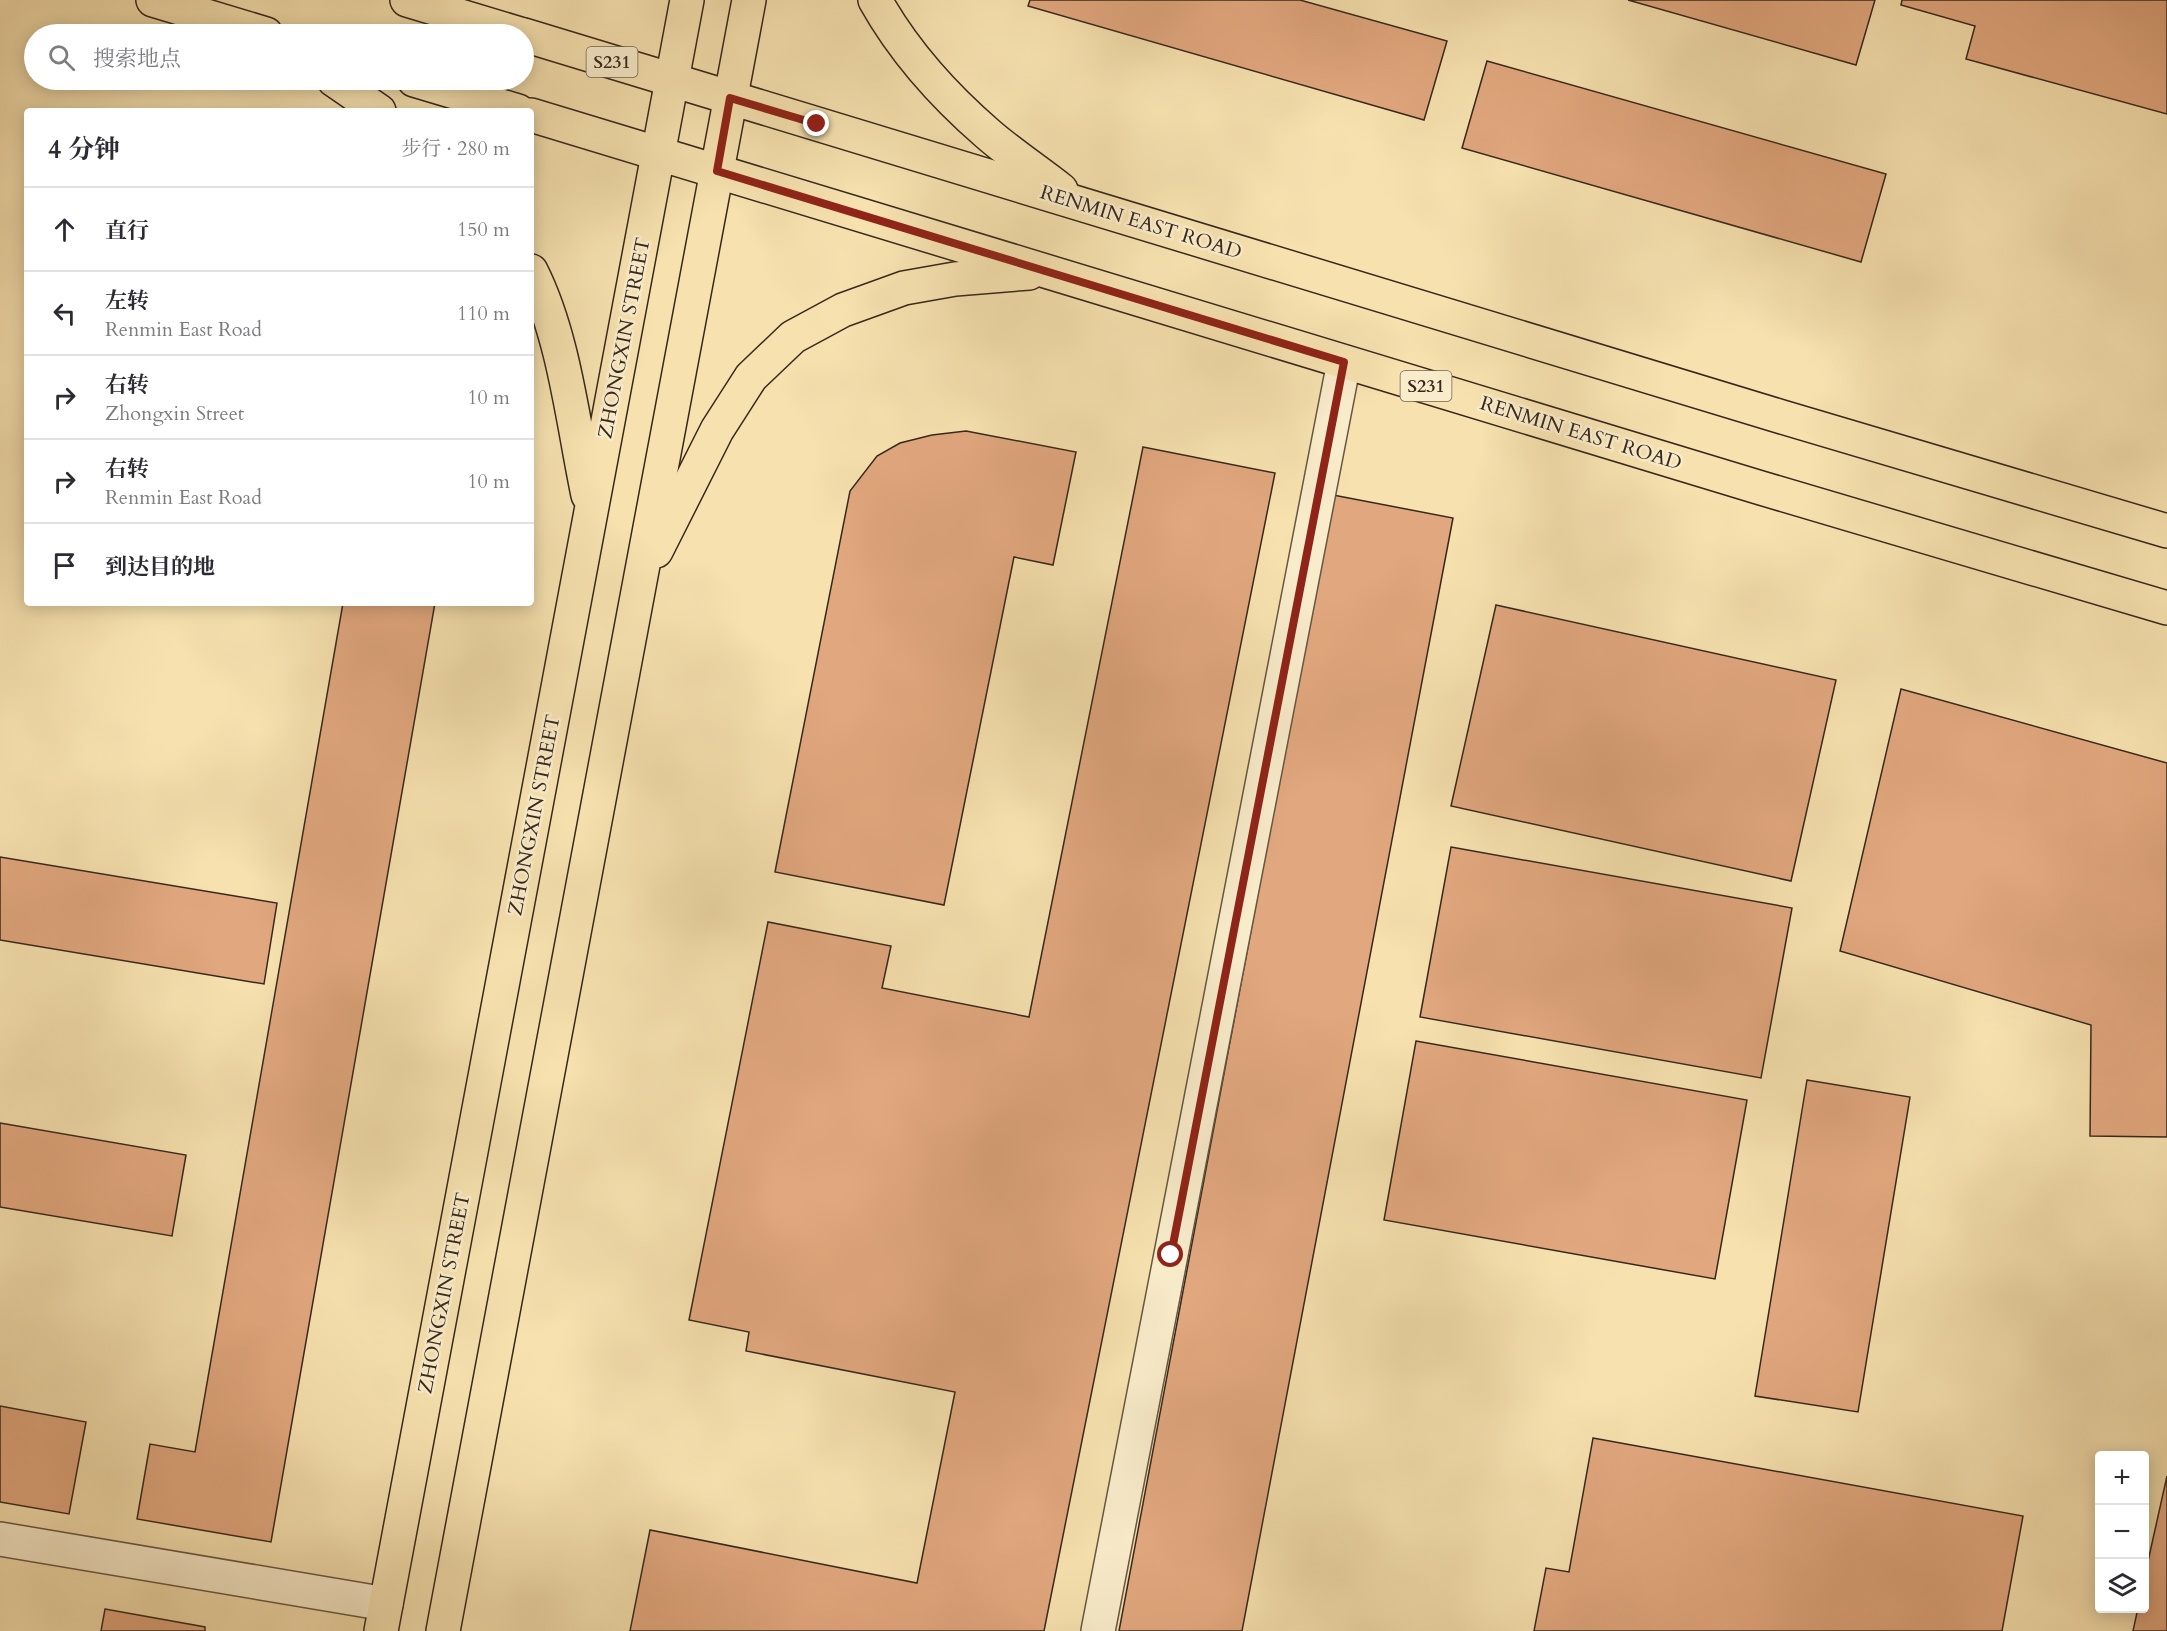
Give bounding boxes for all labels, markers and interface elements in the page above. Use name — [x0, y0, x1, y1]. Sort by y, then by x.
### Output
search box — [24, 24, 534, 90]
icon: search — [45, 41, 78, 74]
text: 搜索地点 — [93, 44, 181, 74]
road number: S231 — [586, 47, 638, 77]
route end — [803, 110, 829, 136]
text: 4 分钟 — [48, 132, 120, 167]
text: 步行 · 280 m — [401, 135, 510, 162]
street label: RENMIN EAST ROAD — [1037, 178, 1245, 266]
icon: ahead — [48, 213, 81, 246]
text: 直行 — [105, 216, 149, 246]
text: 150 m — [457, 216, 510, 243]
street label: ZHONGXIN STREET — [591, 235, 657, 441]
text: 左转 — [105, 286, 149, 316]
icon: left — [48, 297, 81, 330]
text: 110 m — [457, 300, 510, 327]
text: Renmin East Road — [105, 316, 262, 343]
text: 右转 — [105, 370, 149, 400]
road number: S231 — [1400, 371, 1452, 401]
icon: right — [48, 381, 81, 414]
text: 10 m — [467, 384, 510, 411]
street label: RENMIN EAST ROAD — [1477, 389, 1685, 477]
text: Zhongxin Street — [105, 400, 244, 427]
text: 右转 — [105, 454, 149, 484]
icon: right — [48, 465, 81, 498]
text: 10 m — [467, 468, 510, 495]
text: Renmin East Road — [105, 484, 262, 511]
icon: arrive — [48, 549, 81, 582]
text: 到达目的地 — [105, 552, 215, 582]
street label: ZHONGXIN STREET — [501, 712, 567, 918]
street label: ZHONGXIN STREET — [411, 1190, 477, 1396]
route start — [1157, 1241, 1183, 1267]
map controls — [2095, 1451, 2149, 1613]
button: + — [2095, 1451, 2149, 1505]
button: − — [2095, 1505, 2149, 1559]
button: layers — [2095, 1559, 2149, 1613]

